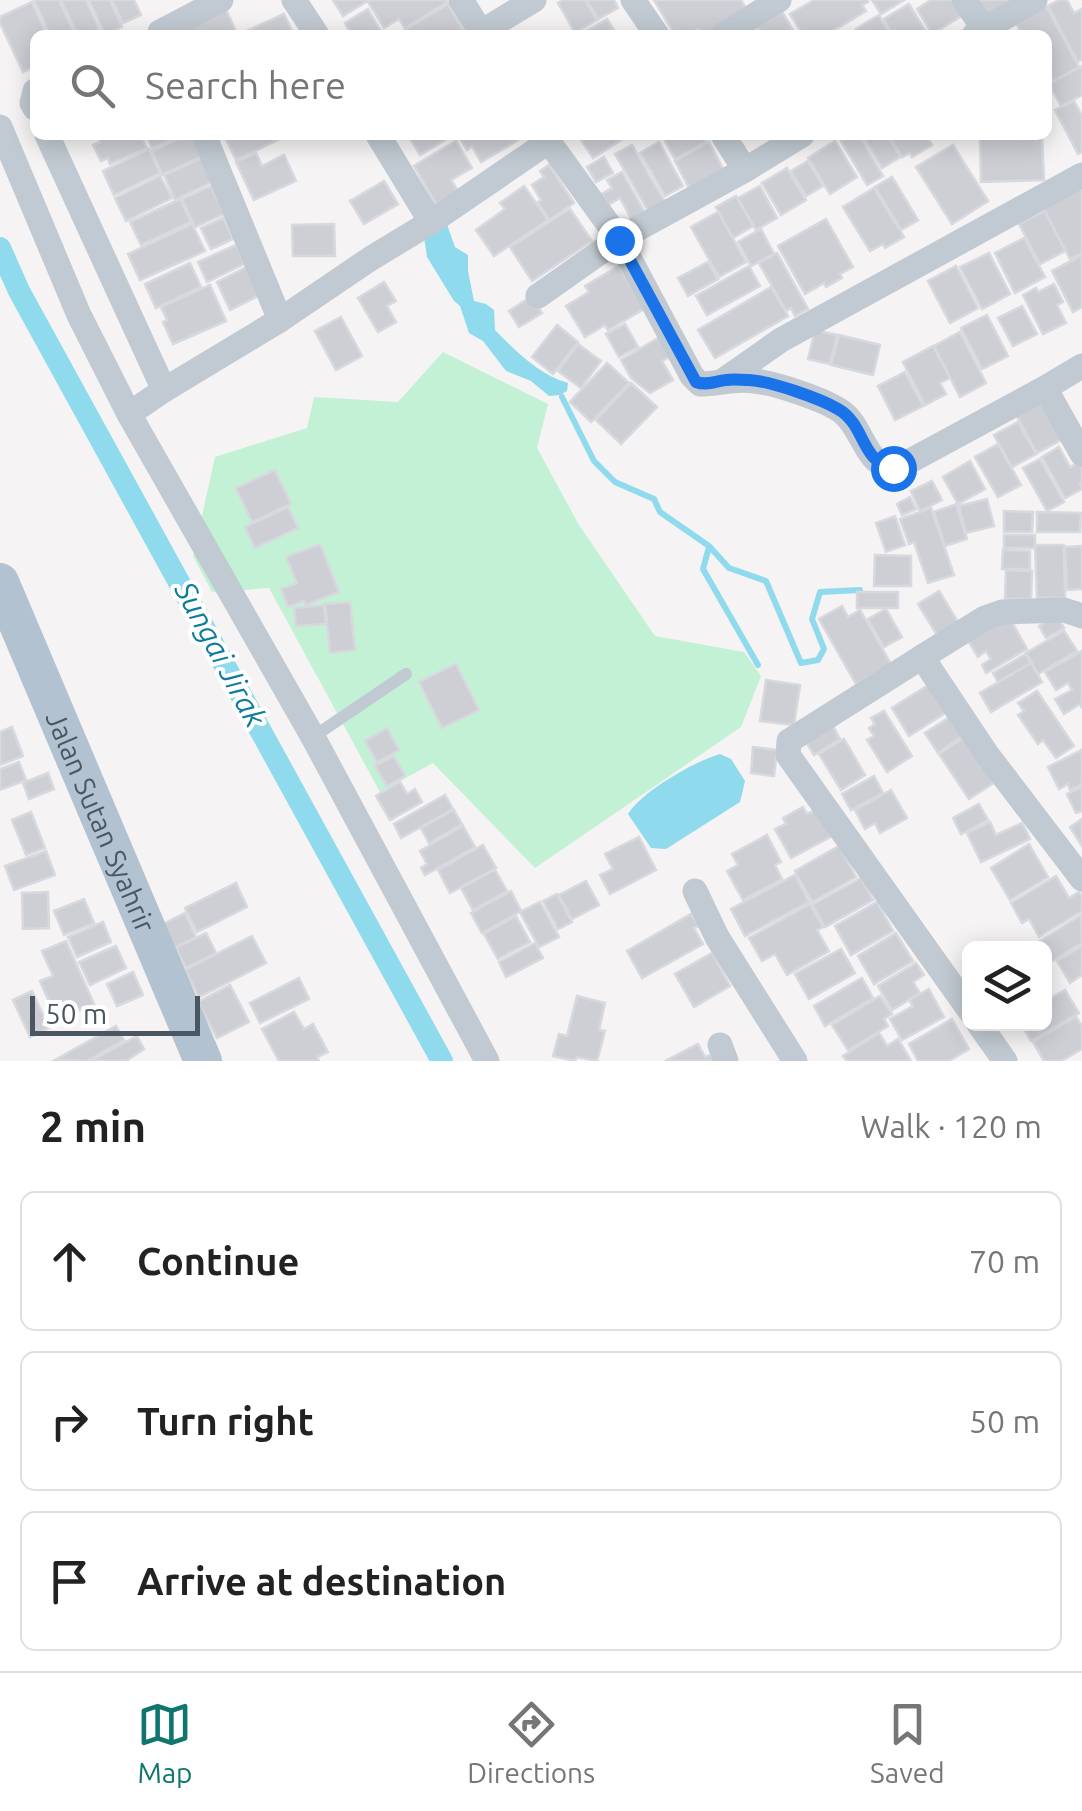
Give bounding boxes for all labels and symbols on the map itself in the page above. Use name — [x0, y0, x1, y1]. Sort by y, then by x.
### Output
route end — [597, 218, 643, 264]
route start — [871, 446, 917, 492]
water label: Sungai Jirak — [168, 575, 274, 733]
street label: Jalan Sutan Syahrir — [41, 706, 162, 937]
scale bar — [30, 991, 200, 1036]

